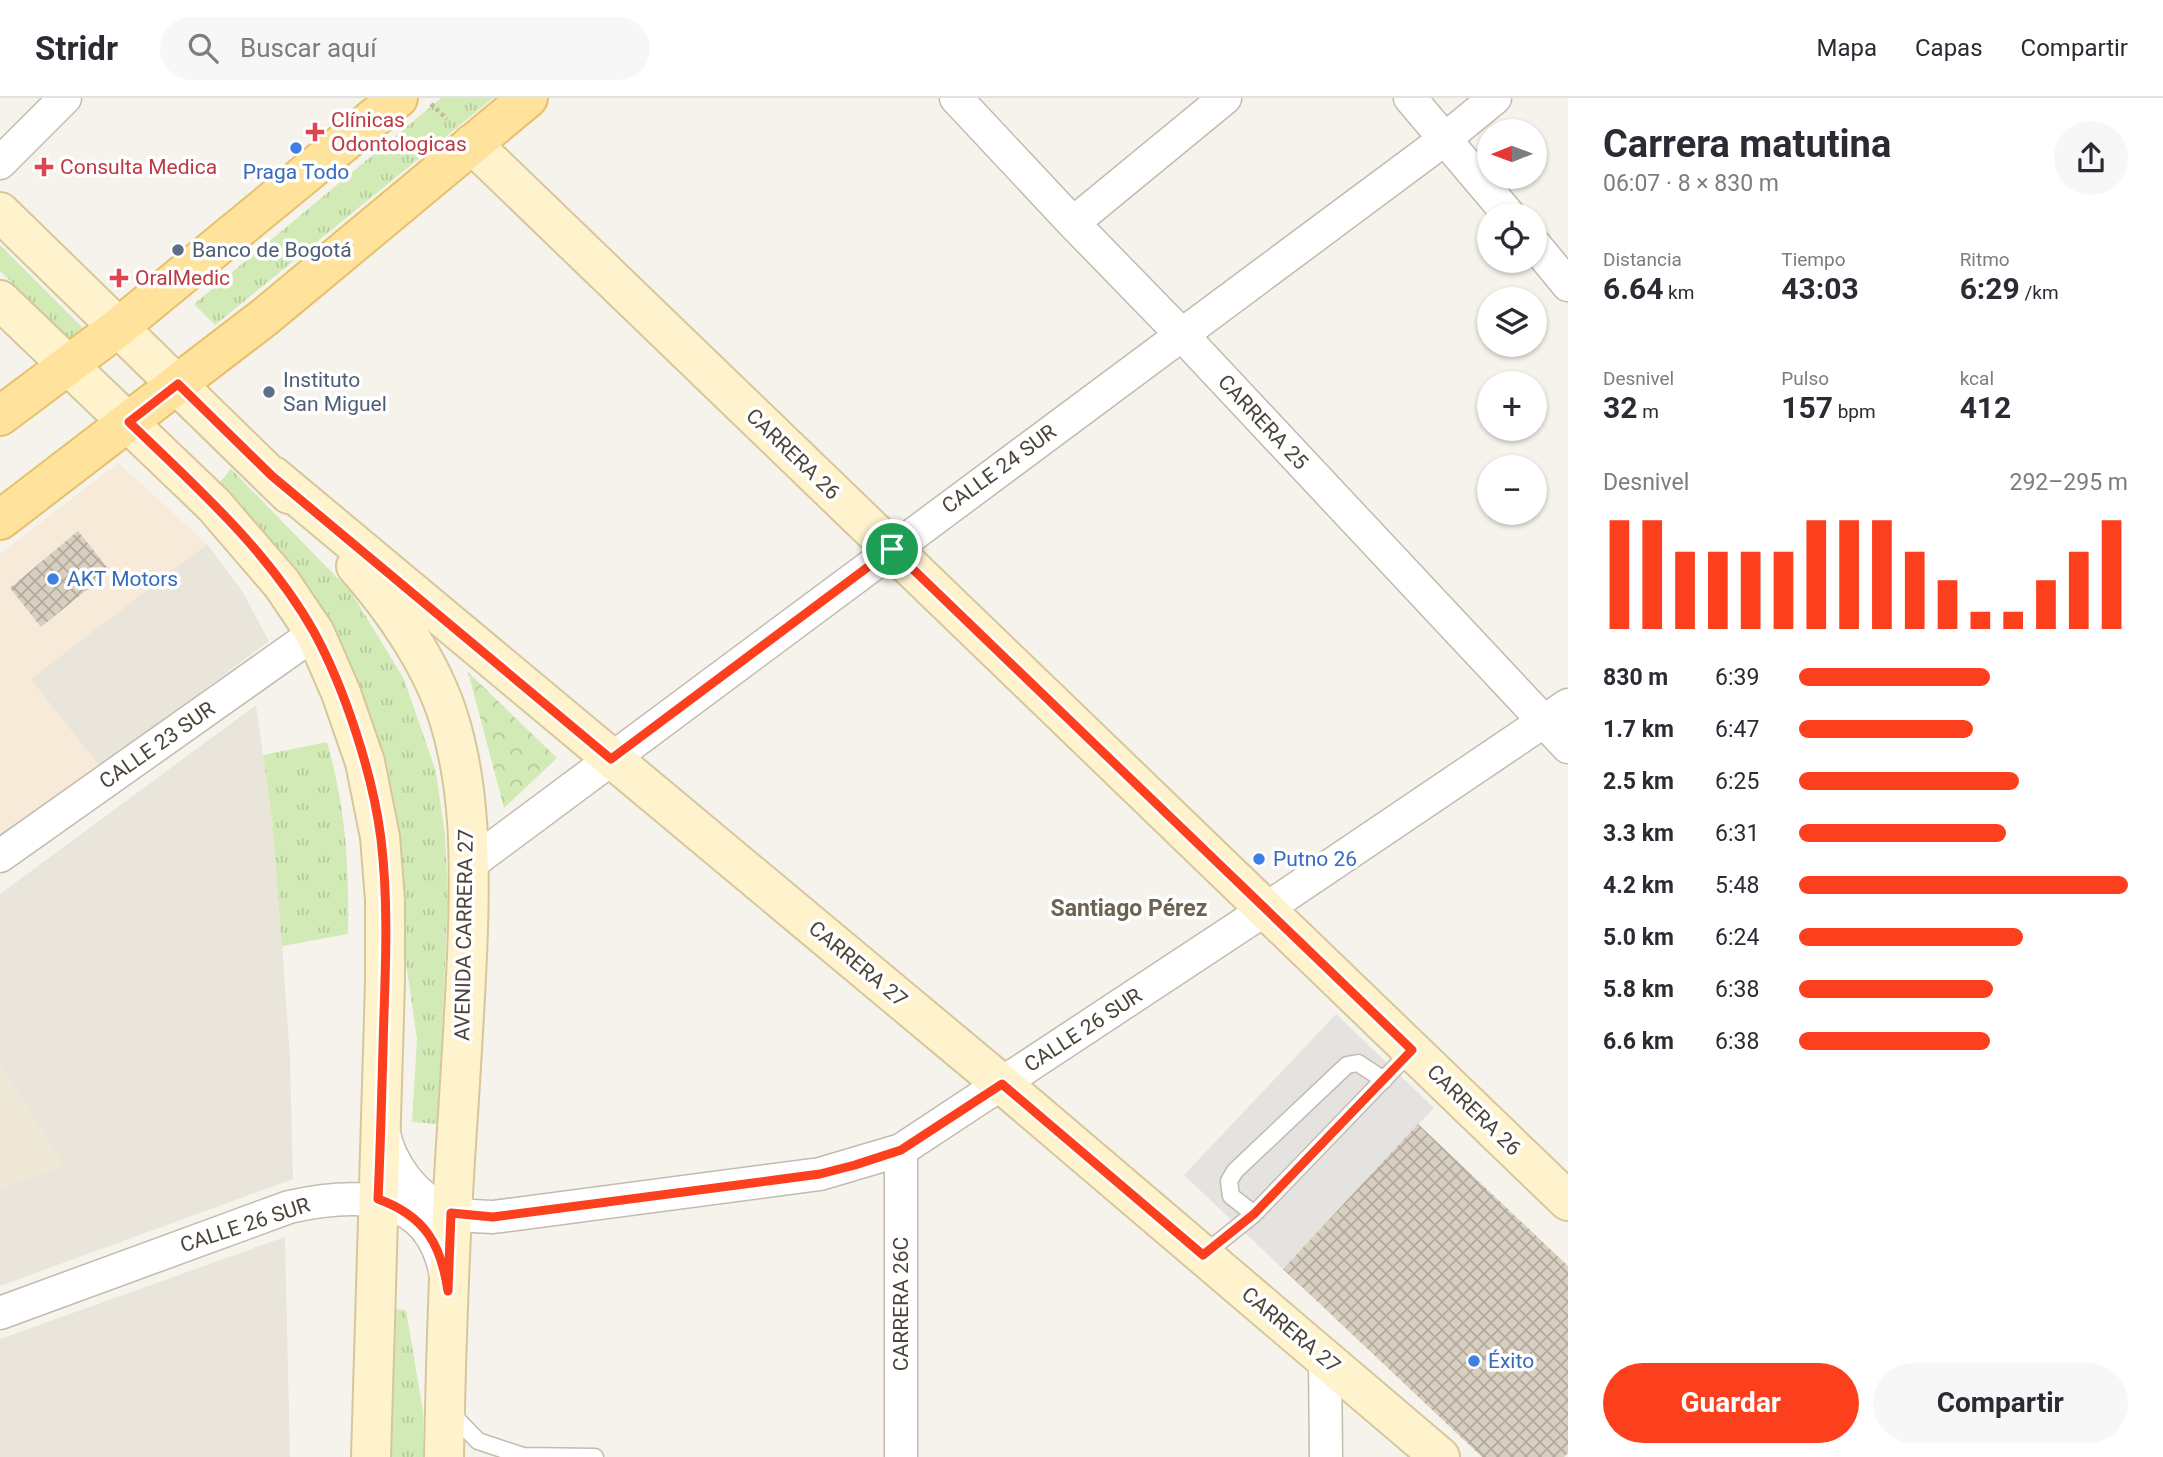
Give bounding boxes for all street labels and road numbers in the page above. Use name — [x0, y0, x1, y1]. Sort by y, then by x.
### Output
street label: CARRERA 25 — [1213, 370, 1313, 474]
street label: CARRERA 26 — [741, 403, 845, 505]
street label: CALLE 24 SUR — [937, 420, 1061, 518]
street label: CALLE 23 SUR — [95, 696, 219, 794]
street label: AVENIDA CARRERA 27 — [450, 829, 478, 1041]
street label: CARRERA 27 — [804, 916, 912, 1012]
street label: CALLE 26 SUR — [1020, 983, 1146, 1077]
street label: CARRERA 26 — [1422, 1059, 1526, 1161]
street label: CALLE 26 SUR — [177, 1193, 313, 1257]
street label: CARRERA 26C — [889, 1237, 913, 1371]
street label: CARRERA 27 — [1237, 1282, 1345, 1378]

